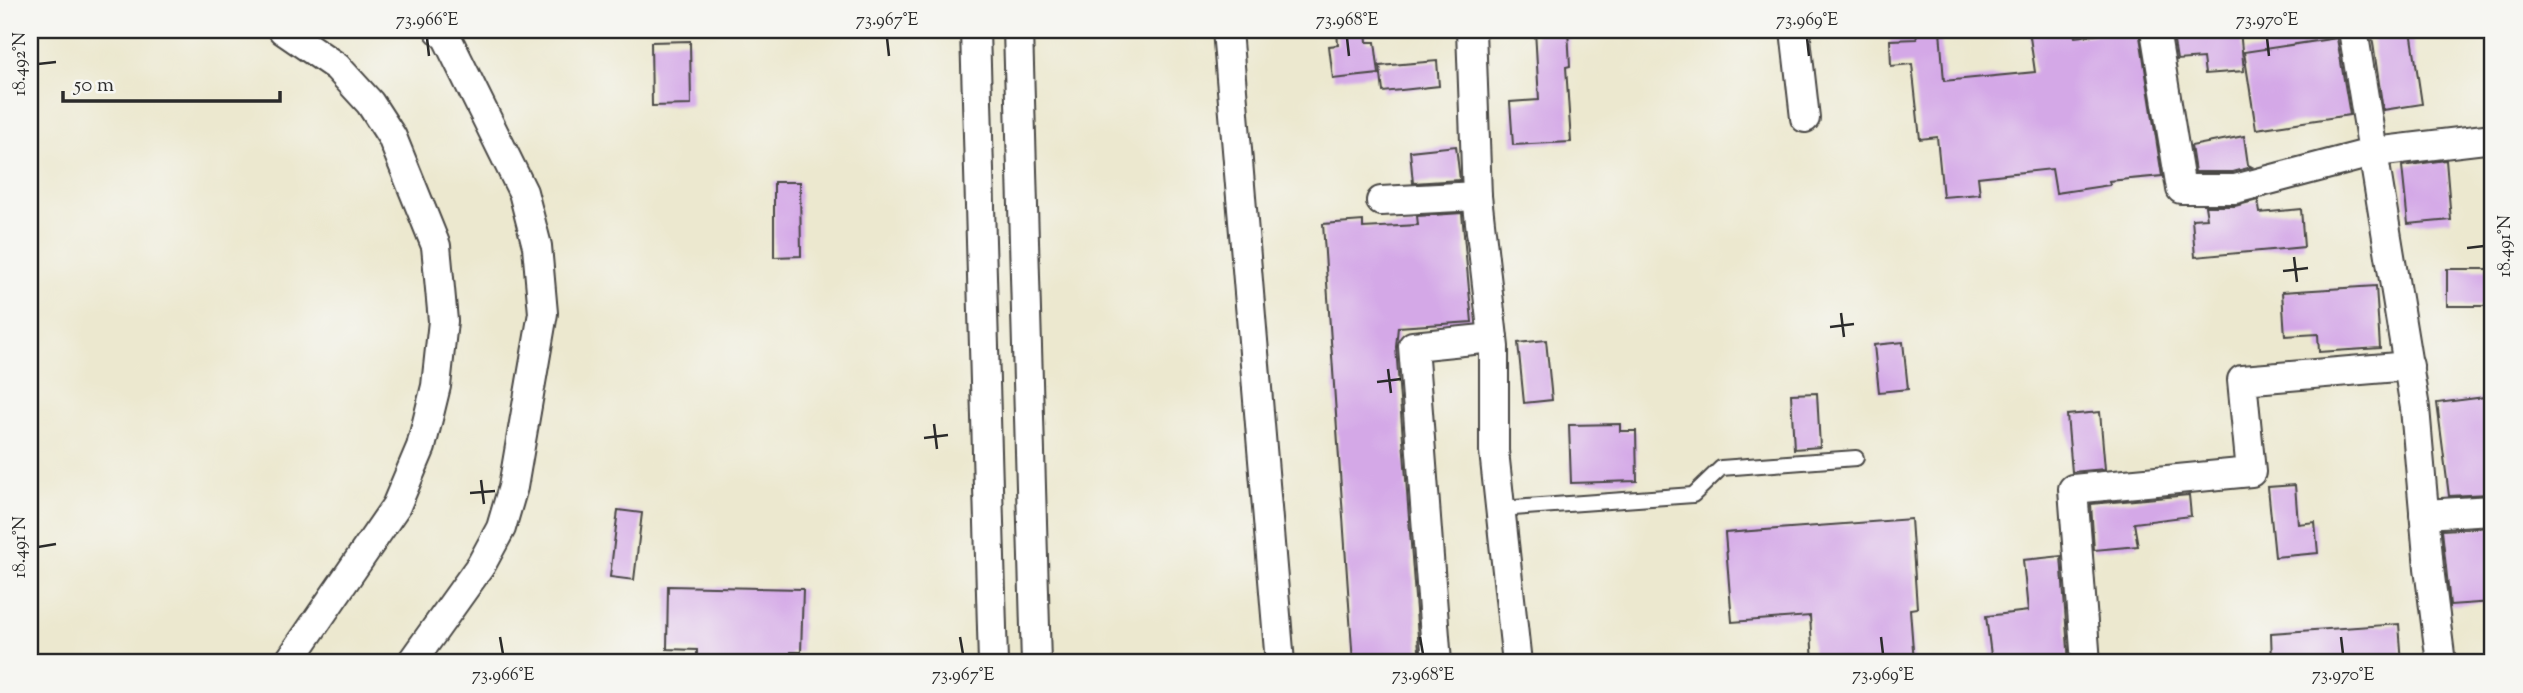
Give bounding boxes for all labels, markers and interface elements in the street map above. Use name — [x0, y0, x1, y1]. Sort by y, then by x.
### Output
text: 73.966°E — [396, 8, 458, 34]
text: 73.967°E — [856, 8, 918, 34]
text: 73.968°E — [1316, 8, 1378, 34]
text: 73.969°E — [1776, 8, 1838, 34]
text: 73.970°E — [2236, 8, 2298, 34]
text: 18.492°N — [8, 32, 34, 96]
scale bar — [63, 60, 280, 104]
text: 50 m — [73, 71, 114, 101]
text: 18.491°N — [2493, 215, 2519, 277]
text: 18.491°N — [8, 516, 34, 578]
text: 73.966°E — [472, 663, 534, 689]
text: 73.967°E — [932, 663, 994, 689]
text: 73.968°E — [1392, 663, 1454, 689]
text: 73.969°E — [1852, 663, 1914, 689]
text: 73.970°E — [2312, 663, 2374, 689]

